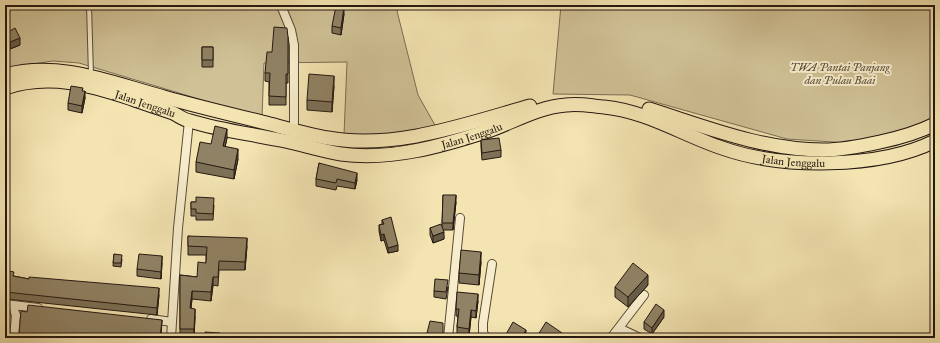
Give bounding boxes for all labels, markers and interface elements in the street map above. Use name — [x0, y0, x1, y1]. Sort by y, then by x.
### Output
park label: TWA Pantai Panjang dan Pulau Baai — [790, 61, 891, 87]
street label: Jalan Jenggalu — [112, 87, 178, 120]
street label: Jalan Jenggalu — [439, 120, 504, 152]
street label: Jalan Jenggalu — [760, 152, 825, 169]

